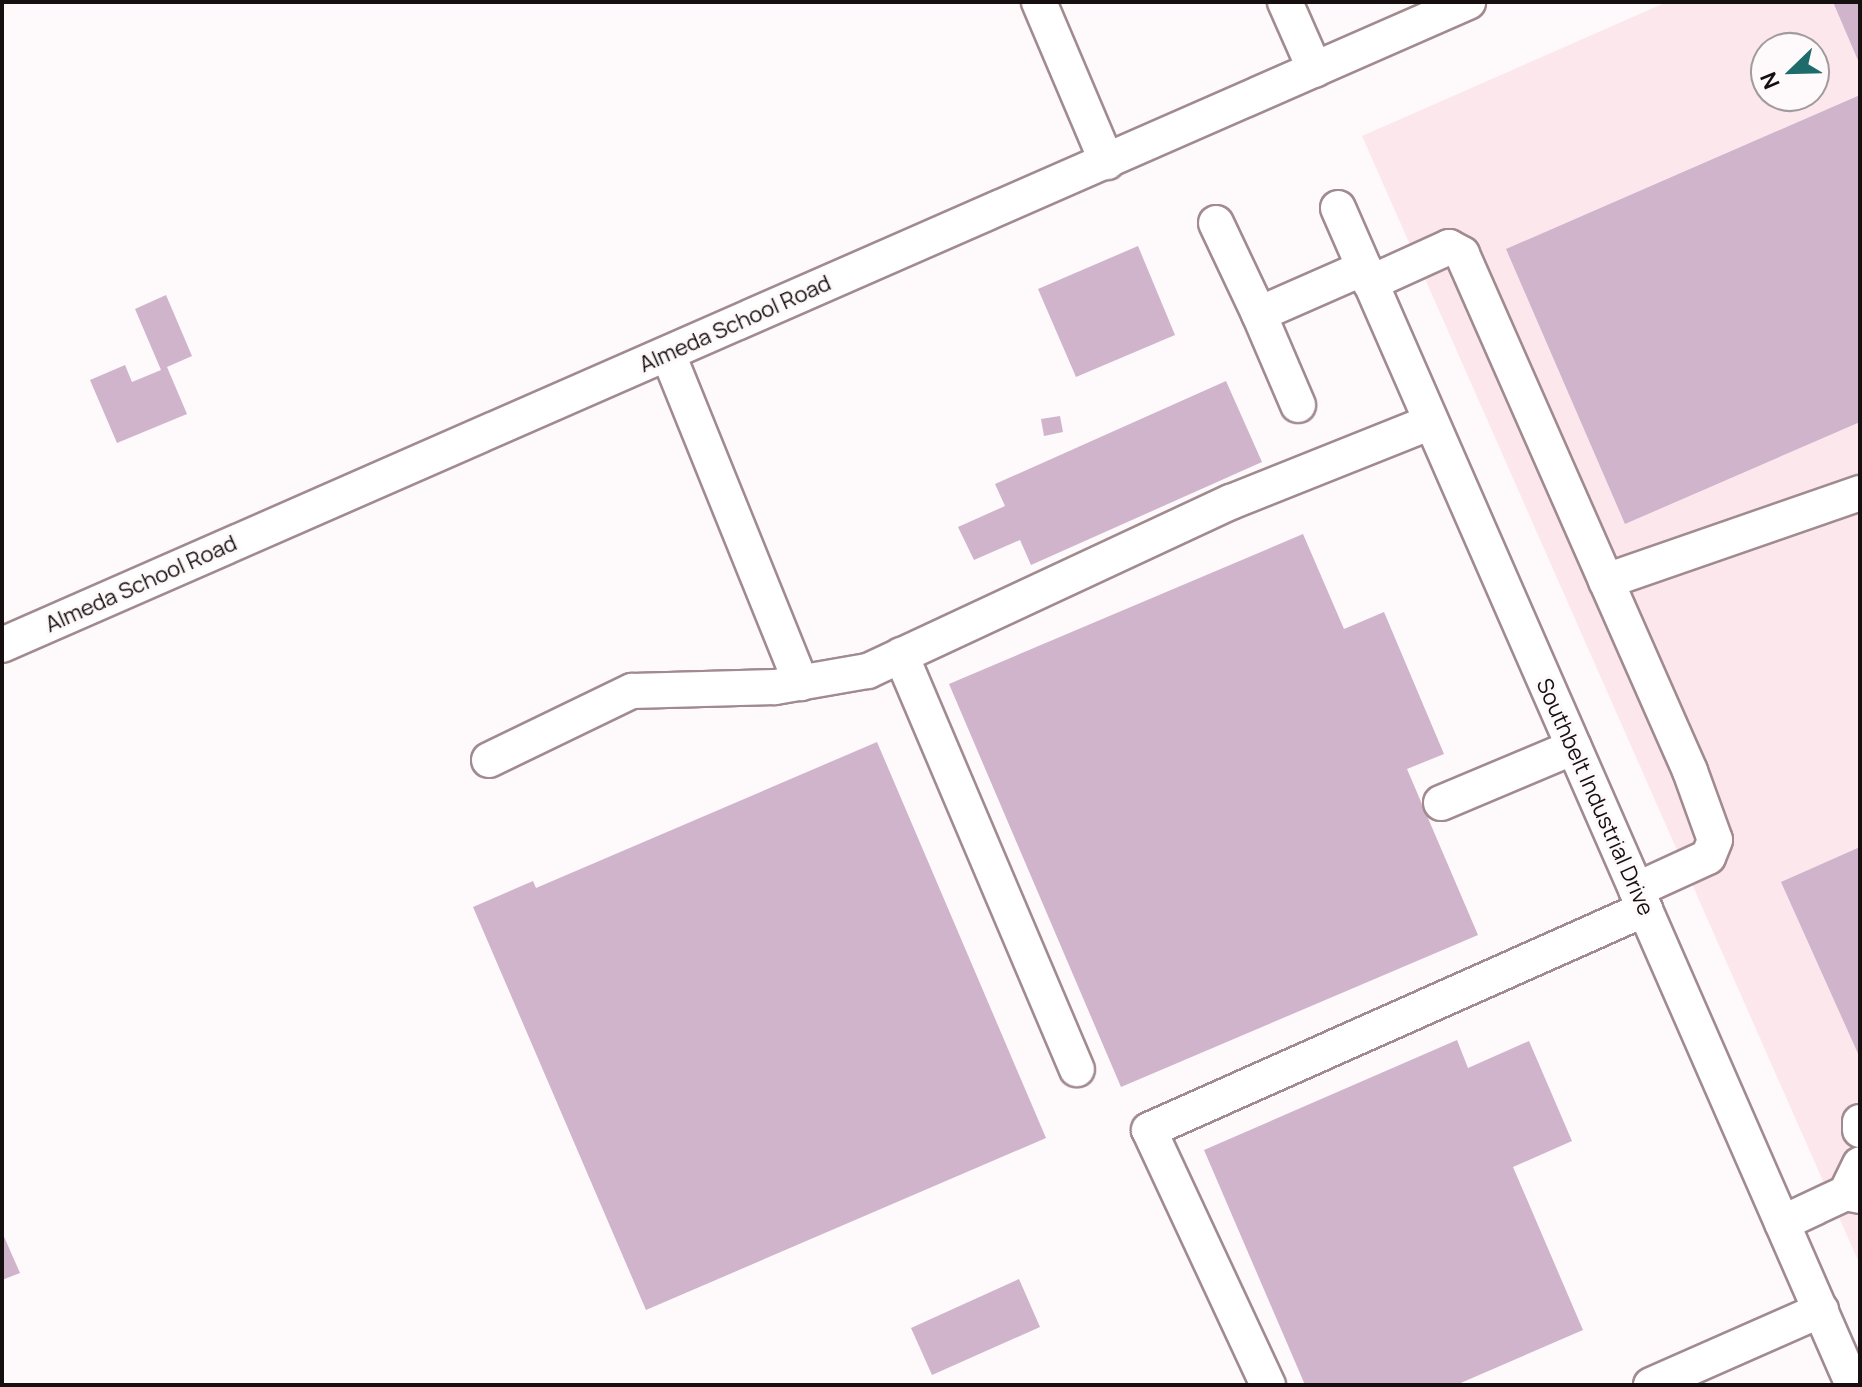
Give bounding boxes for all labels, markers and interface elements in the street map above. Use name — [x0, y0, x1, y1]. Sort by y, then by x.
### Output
north arrow — [1750, 32, 1830, 112]
text: N — [1753, 67, 1787, 94]
street label: Almeda School Road — [635, 270, 835, 378]
street label: Almeda School Road — [41, 530, 241, 638]
street label: Southbelt Industrial Drive — [1531, 674, 1659, 920]

